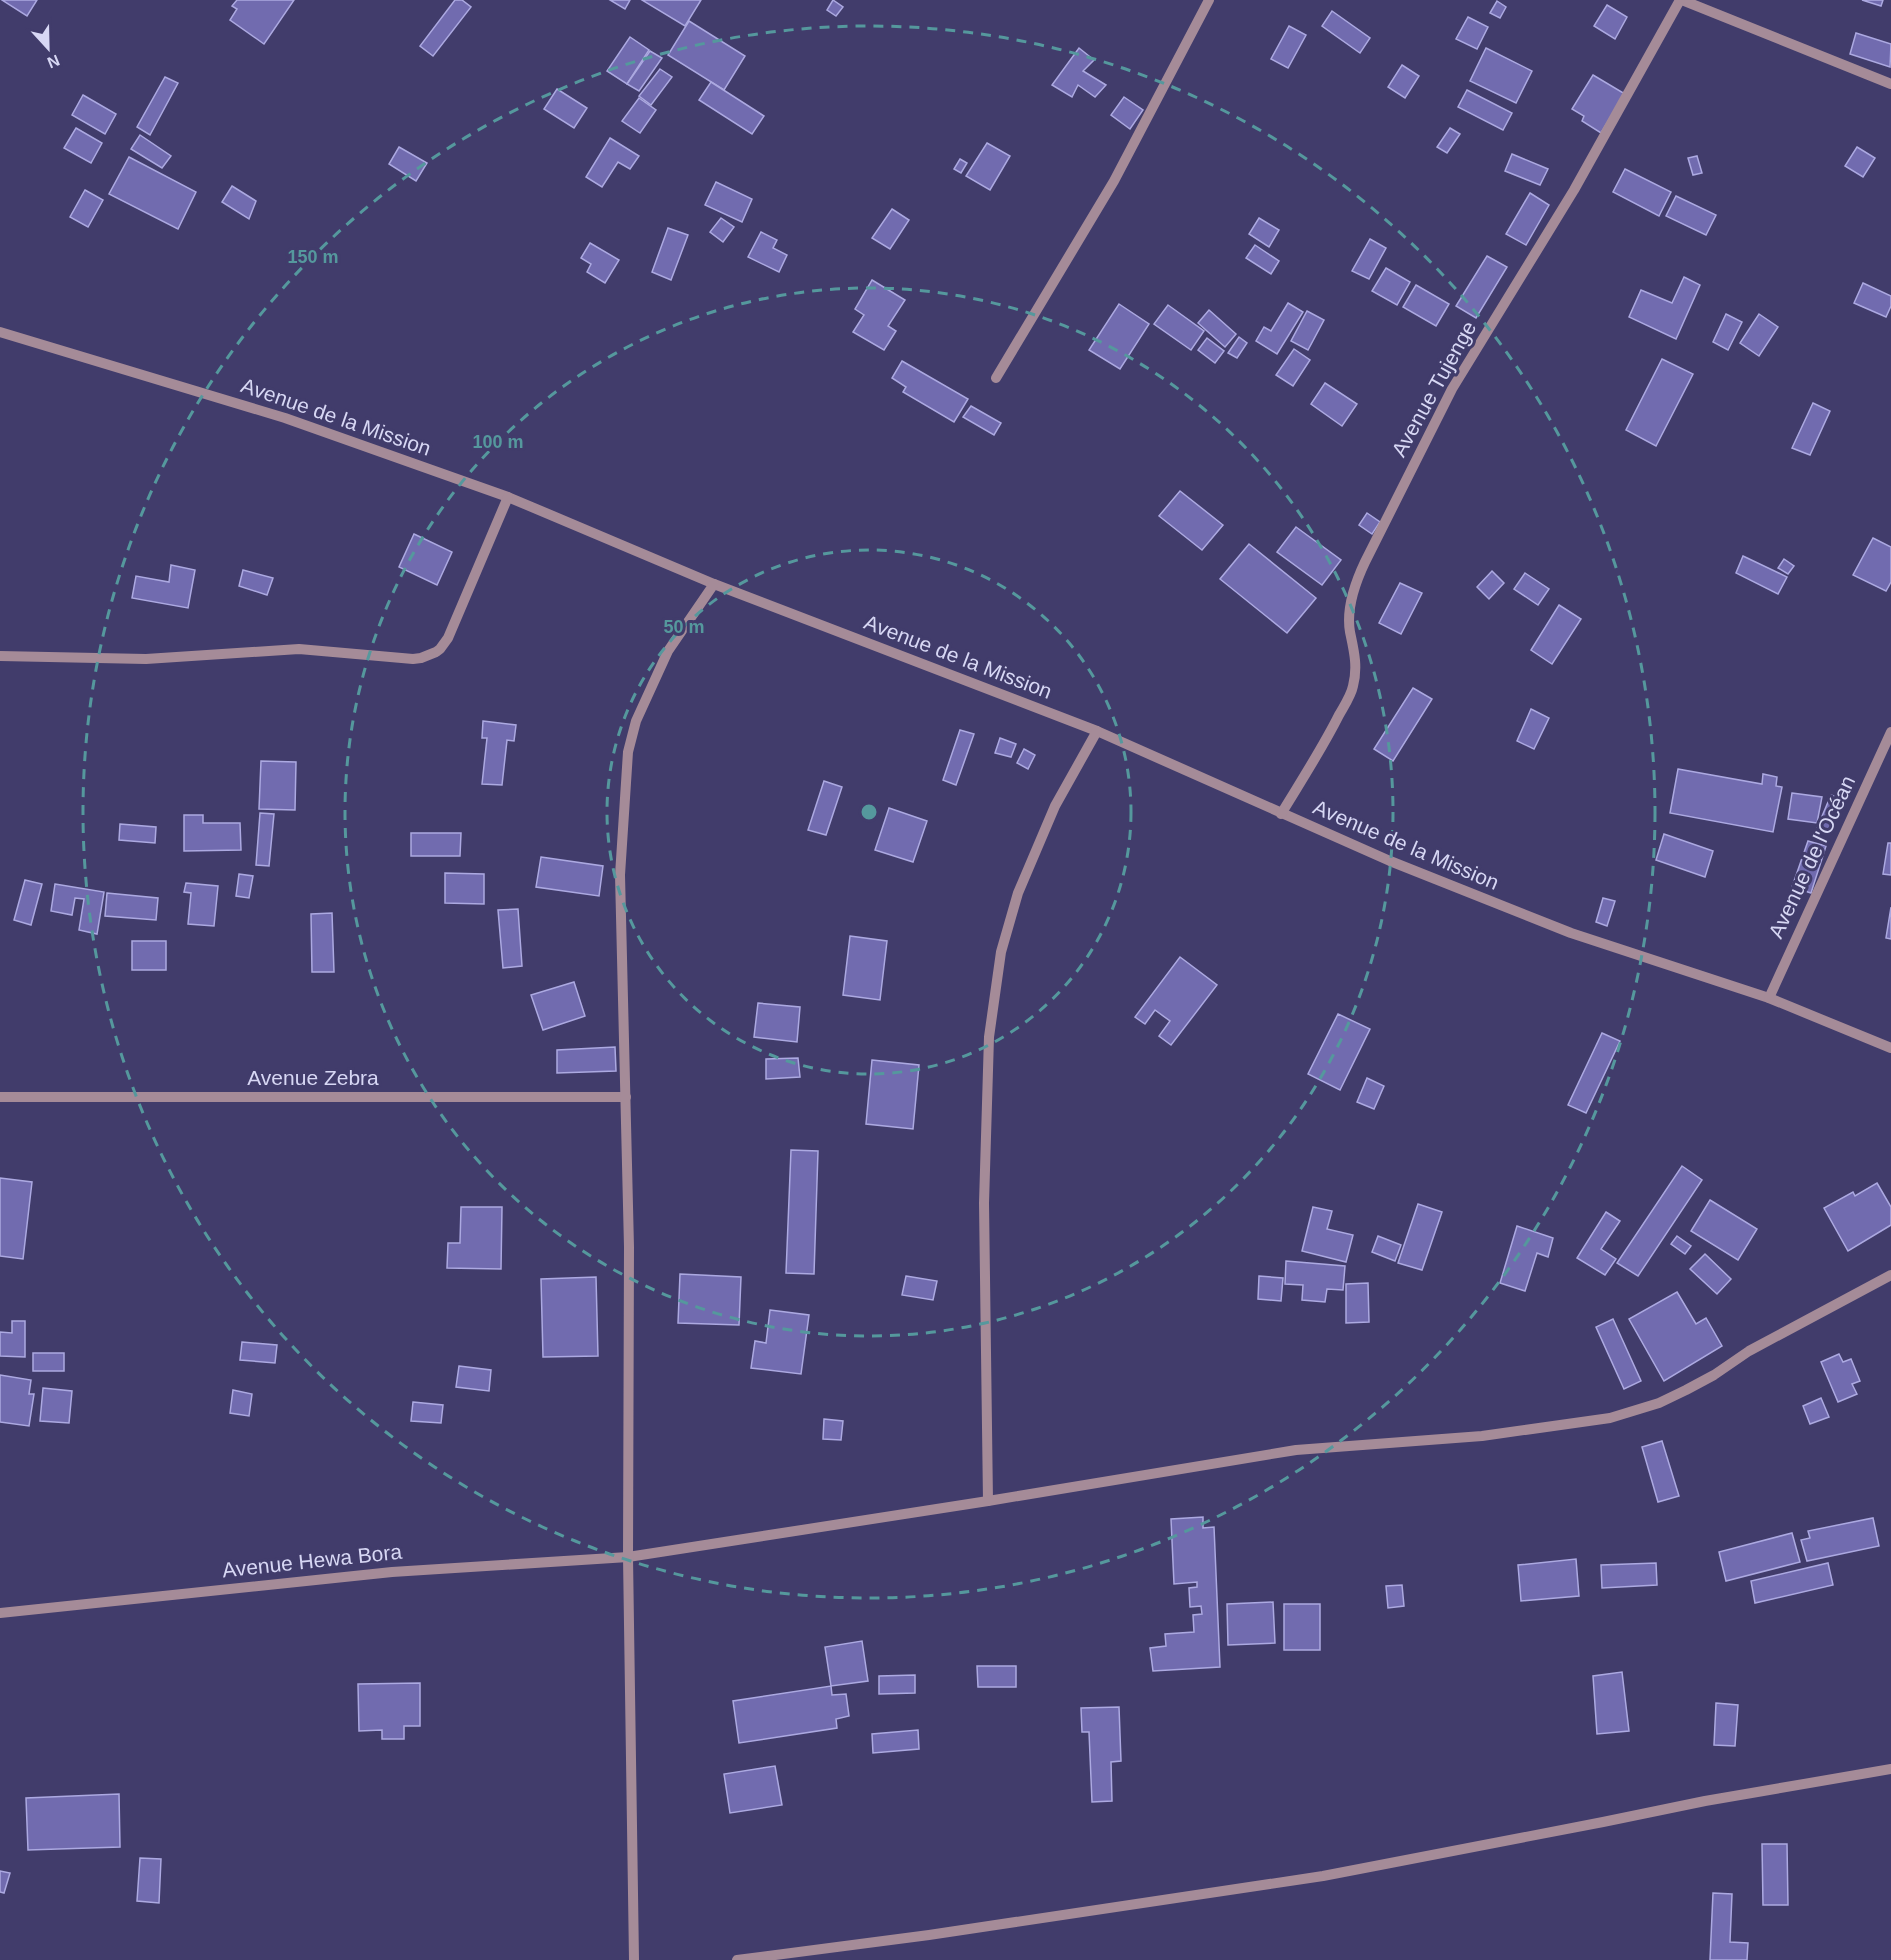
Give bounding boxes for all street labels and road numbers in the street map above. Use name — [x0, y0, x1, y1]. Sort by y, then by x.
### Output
street label: Avenue Tujenge — [1387, 317, 1480, 461]
street label: Avenue de la Mission — [238, 373, 434, 460]
street label: Avenue de la Mission — [861, 610, 1055, 703]
street label: Avenue de l'Océan — [1764, 772, 1859, 942]
street label: Avenue de la Mission — [1310, 795, 1502, 894]
street label: Avenue Zebra — [247, 1066, 379, 1089]
street label: Avenue Hewa Bora — [221, 1540, 403, 1581]

